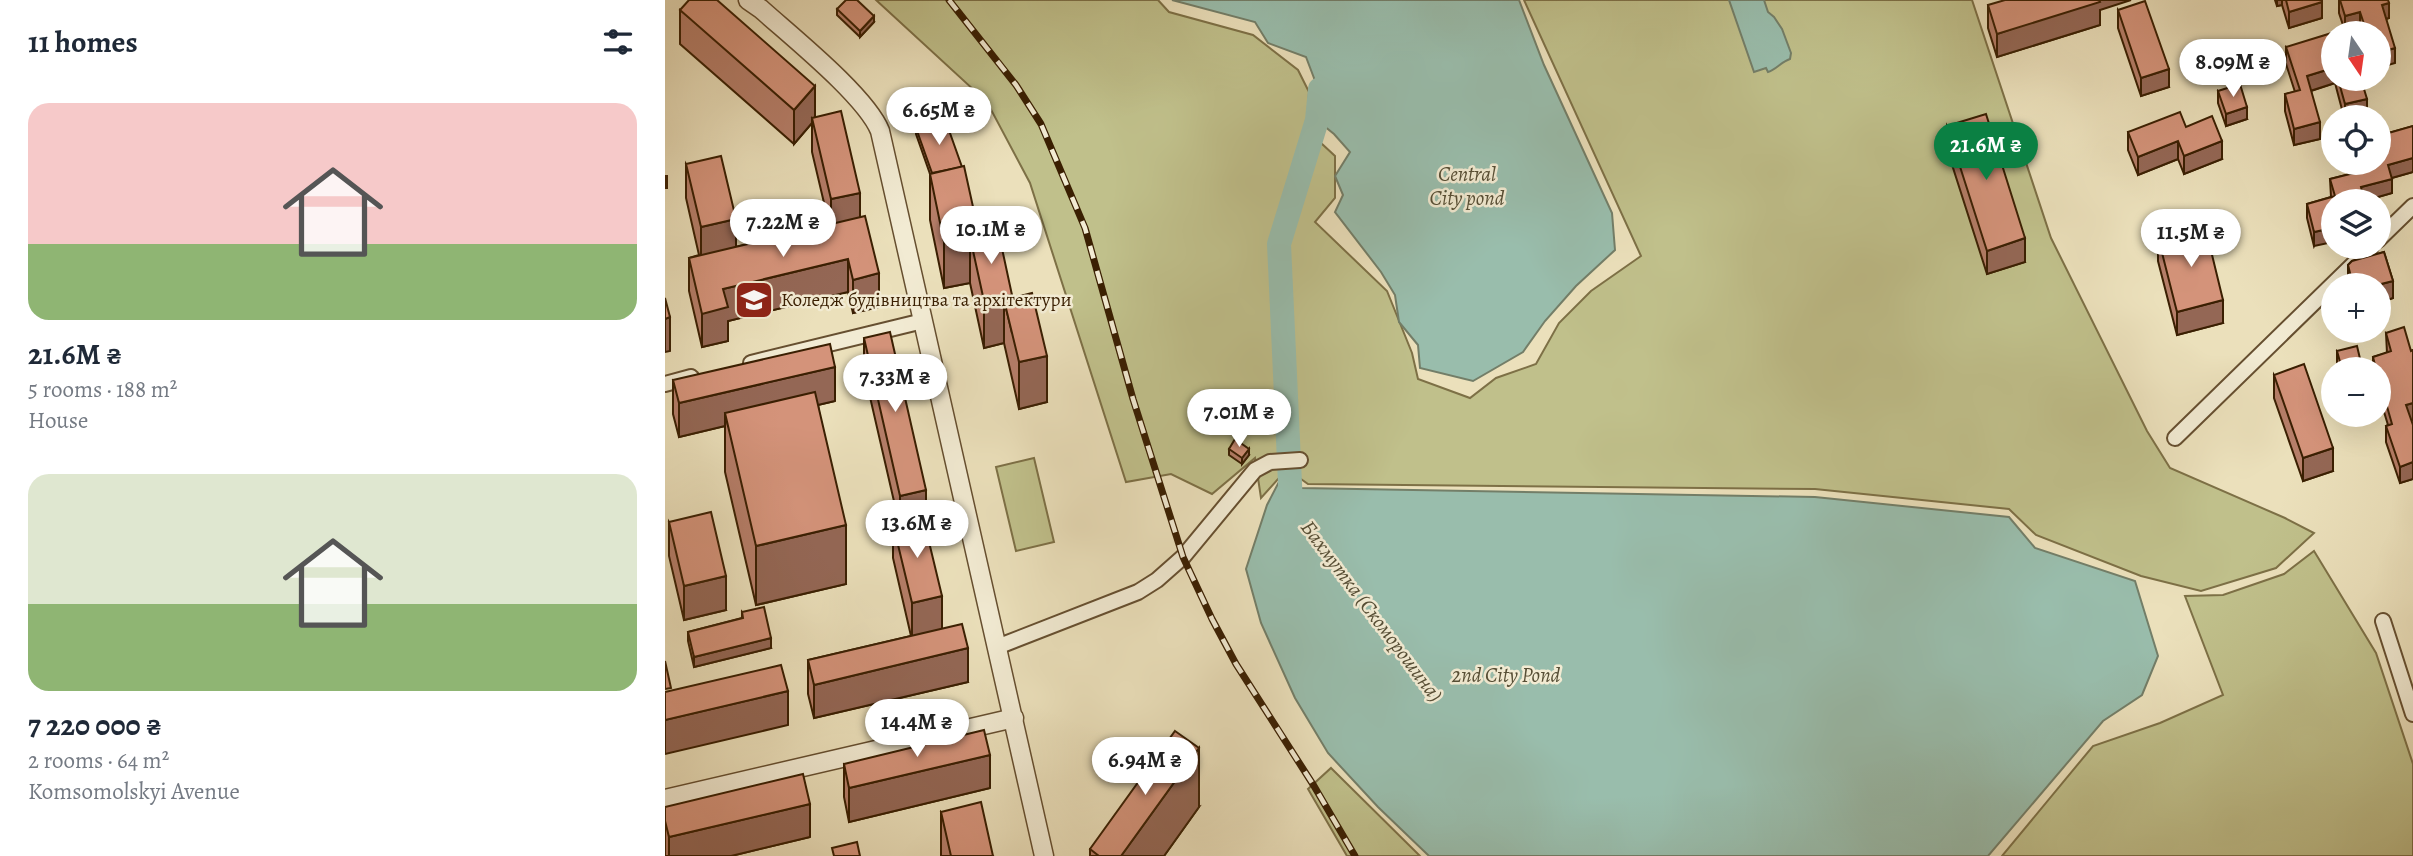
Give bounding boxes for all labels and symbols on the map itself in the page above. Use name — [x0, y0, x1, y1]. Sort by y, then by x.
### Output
north arrow — [2321, 21, 2391, 91]
pin: 8.09M ₴ — [2168, 40, 2298, 99]
pin: 6.65M ₴ — [874, 88, 1004, 147]
pin: 21.6M ₴ — [1921, 122, 2051, 182]
water label: Central City pond — [1430, 160, 1505, 212]
pin: 7.22M ₴ — [718, 200, 848, 259]
pin: 10.1M ₴ — [926, 206, 1056, 266]
pin: 11.5M ₴ — [2126, 210, 2256, 269]
school or university icon: Коледж будівництва та архітектури — [733, 279, 775, 321]
place label: Коледж будівництва та архітектури — [781, 287, 1072, 313]
pin: 7.33M ₴ — [830, 354, 960, 414]
pin: 7.01M ₴ — [1174, 390, 1304, 449]
pin: 13.6M ₴ — [852, 500, 982, 560]
water label: Бахмутка (Скоморошина) — [1294, 514, 1450, 708]
water label: 2nd City Pond — [1451, 661, 1561, 689]
pin: 14.4M ₴ — [852, 700, 982, 759]
pin: 6.94M ₴ — [1080, 738, 1210, 797]

